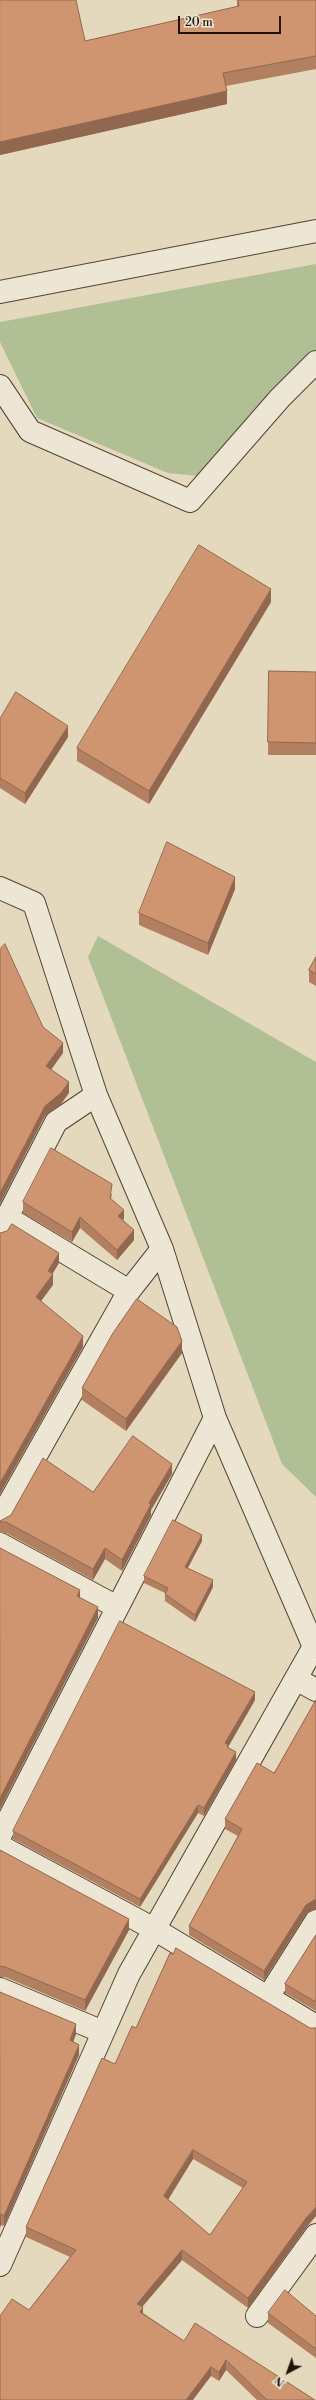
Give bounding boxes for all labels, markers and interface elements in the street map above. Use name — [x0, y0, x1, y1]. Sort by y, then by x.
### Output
scale bar — [180, 8, 283, 34]
text: 20 m — [185, 15, 213, 30]
north arrow — [268, 2352, 308, 2392]
text: N — [272, 2373, 288, 2389]

